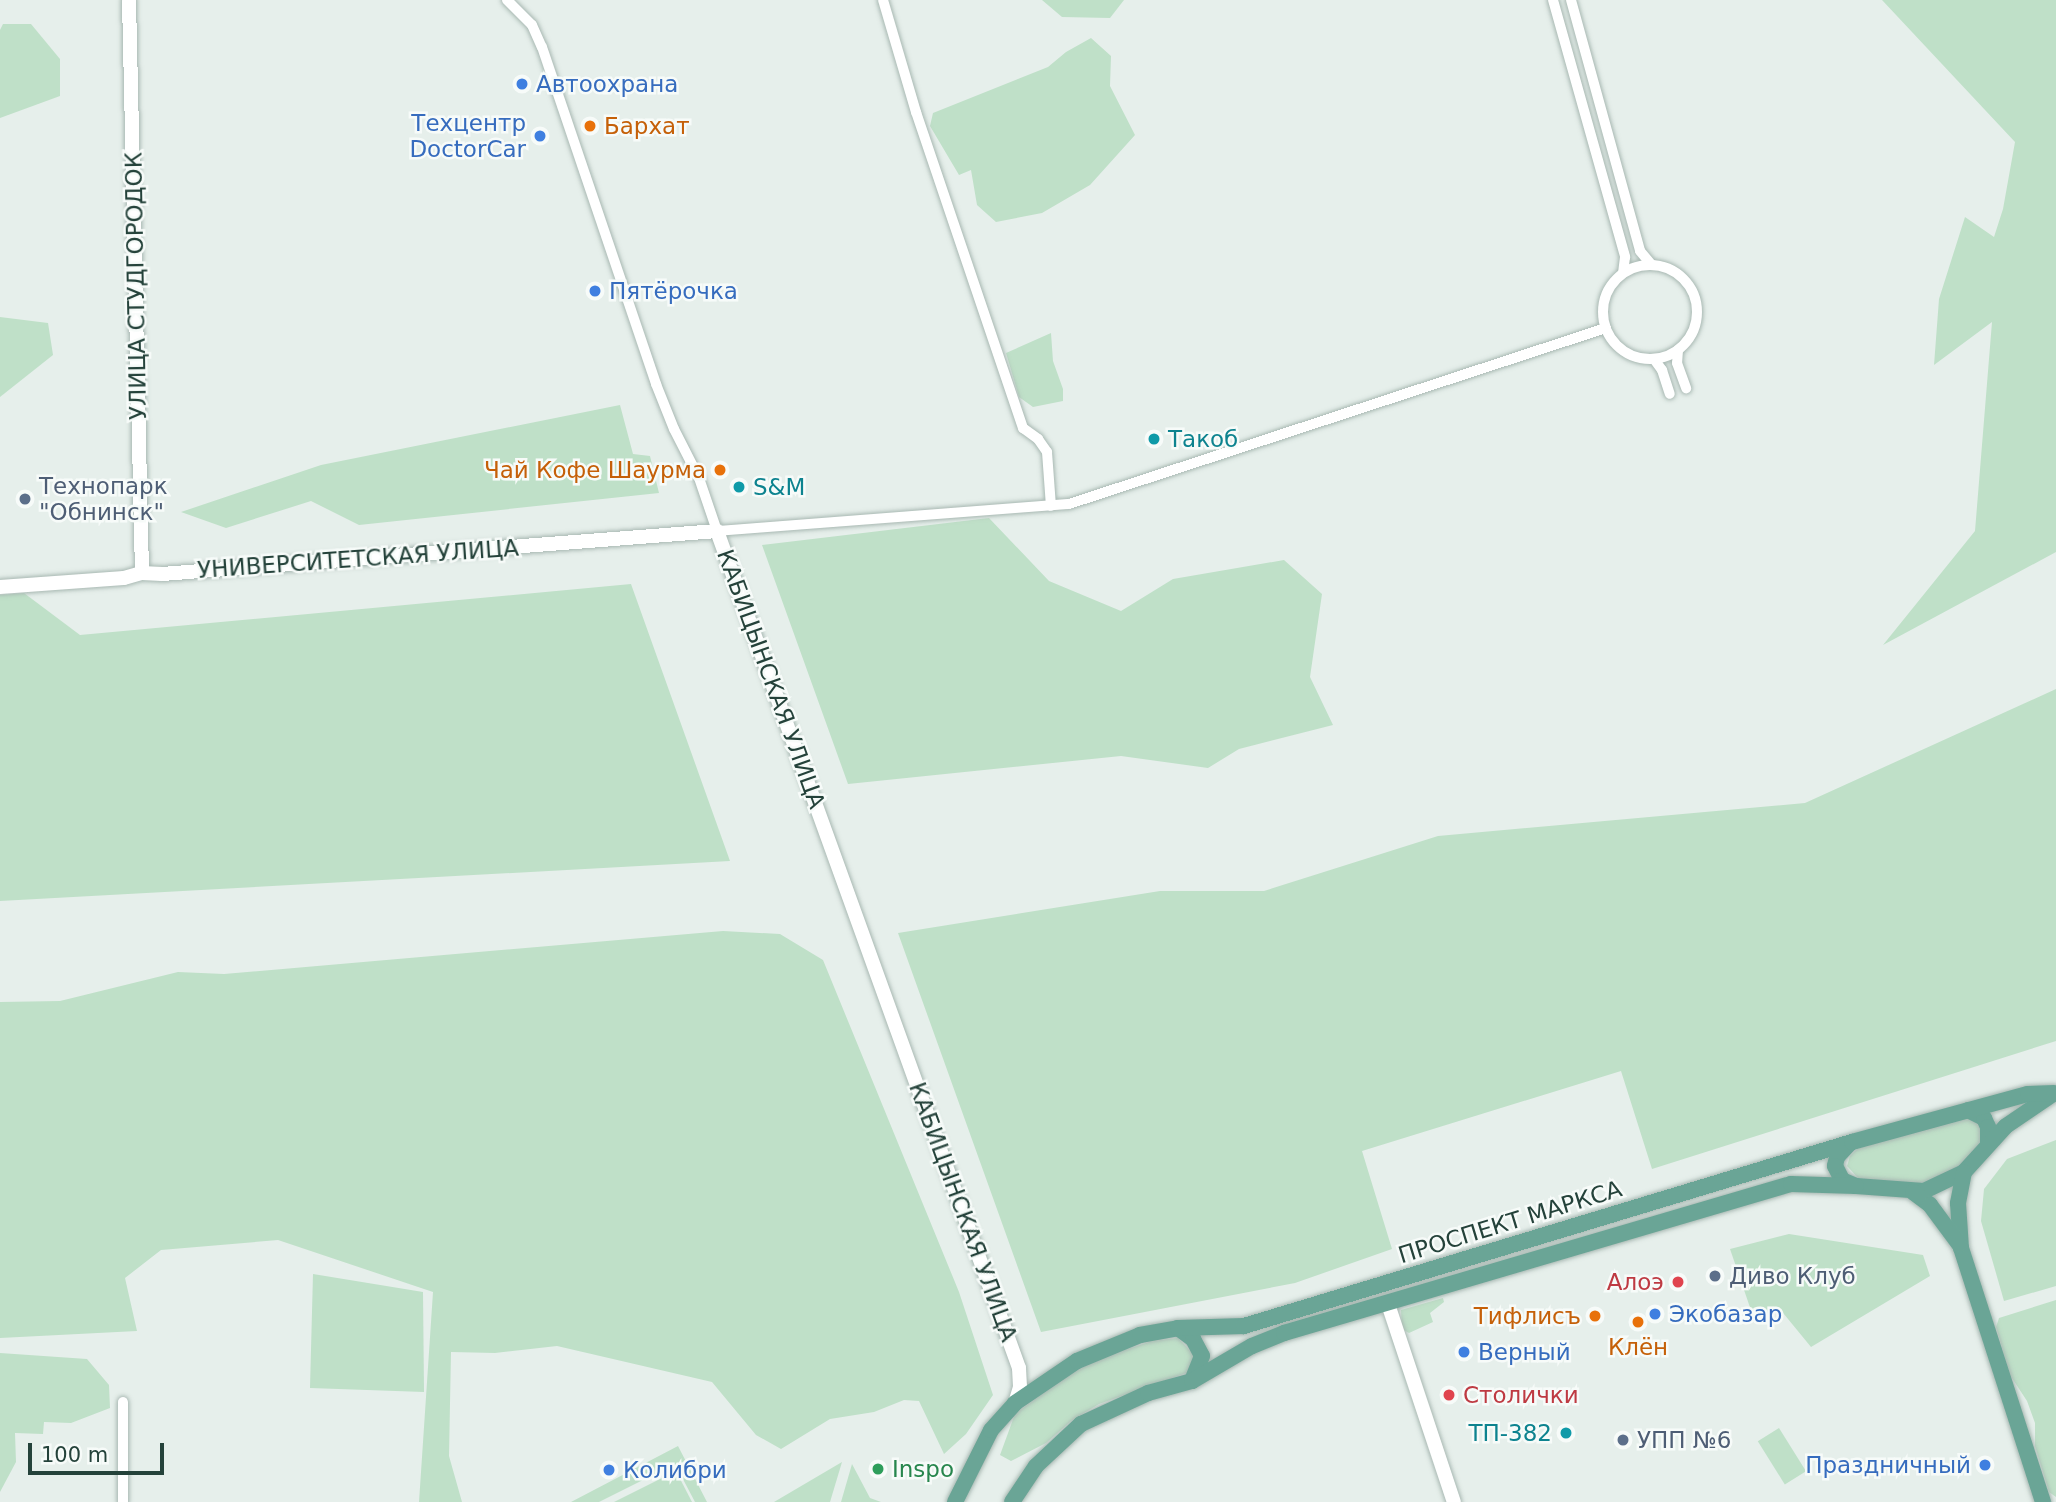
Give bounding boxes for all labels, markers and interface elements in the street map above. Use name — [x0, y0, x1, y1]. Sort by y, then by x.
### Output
place label: Автоохрана — [536, 70, 678, 98]
marker: Автоохрана — [514, 76, 530, 92]
place label: Техцентр DoctorCar — [409, 109, 526, 163]
place label: Бархат — [604, 112, 690, 140]
marker: Бархат — [582, 118, 598, 134]
marker: Техцентр DoctorCar — [532, 128, 548, 144]
street label: УЛИЦА СТУДГОРОДОК — [120, 152, 152, 420]
place label: Пятёрочка — [609, 277, 738, 305]
marker: Пятёрочка — [587, 283, 603, 299]
place label: Такоб — [1168, 425, 1238, 453]
marker: Такоб — [1146, 431, 1162, 447]
place label: Чай Кофе Шаурма — [484, 456, 706, 484]
marker: Чай Кофе Шаурма — [712, 462, 728, 478]
place label: Технопарк "Обнинск" — [39, 472, 168, 526]
place label: S&M — [753, 473, 805, 501]
marker: S&M — [731, 479, 747, 495]
marker: Технопарк "Обнинск" — [17, 491, 33, 507]
street label: УНИВЕРСИТЕТСКАЯ УЛИЦА — [196, 534, 520, 584]
street label: КАБИЦЫНСКАЯ УЛИЦА — [711, 546, 831, 812]
street label: КАБИЦЫНСКАЯ УЛИЦА — [903, 1079, 1023, 1345]
street label: ПРОСПЕКТ МАРКСА — [1395, 1175, 1625, 1269]
place label: Диво Клуб — [1729, 1262, 1856, 1290]
place label: Алоэ — [1607, 1268, 1664, 1296]
marker: Диво Клуб — [1707, 1268, 1723, 1284]
marker: Алоэ — [1670, 1274, 1686, 1290]
place label: Экобазар — [1669, 1300, 1782, 1328]
place label: Тифлисъ — [1474, 1302, 1581, 1330]
marker: Экобазар — [1647, 1306, 1663, 1322]
marker: Тифлисъ — [1587, 1308, 1603, 1324]
marker: Клён — [1630, 1314, 1646, 1330]
place label: Клён — [1608, 1333, 1668, 1361]
place label: Верный — [1478, 1338, 1571, 1366]
marker: Верный — [1456, 1344, 1472, 1360]
place label: Столички — [1463, 1381, 1579, 1409]
marker: Столички — [1441, 1387, 1457, 1403]
place label: ТП-382 — [1468, 1419, 1552, 1447]
marker: ТП-382 — [1558, 1425, 1574, 1441]
place label: УПП №6 — [1637, 1426, 1731, 1454]
scale bar — [32, 1428, 168, 1472]
marker: УПП №6 — [1615, 1432, 1631, 1448]
text: 100 m — [41, 1443, 108, 1467]
place label: Праздничный — [1805, 1451, 1971, 1479]
place label: Inspo — [892, 1455, 954, 1483]
place label: Колибри — [623, 1456, 727, 1484]
marker: Праздничный — [1977, 1457, 1993, 1473]
marker: Inspo — [870, 1461, 886, 1477]
marker: Колибри — [601, 1462, 617, 1478]

